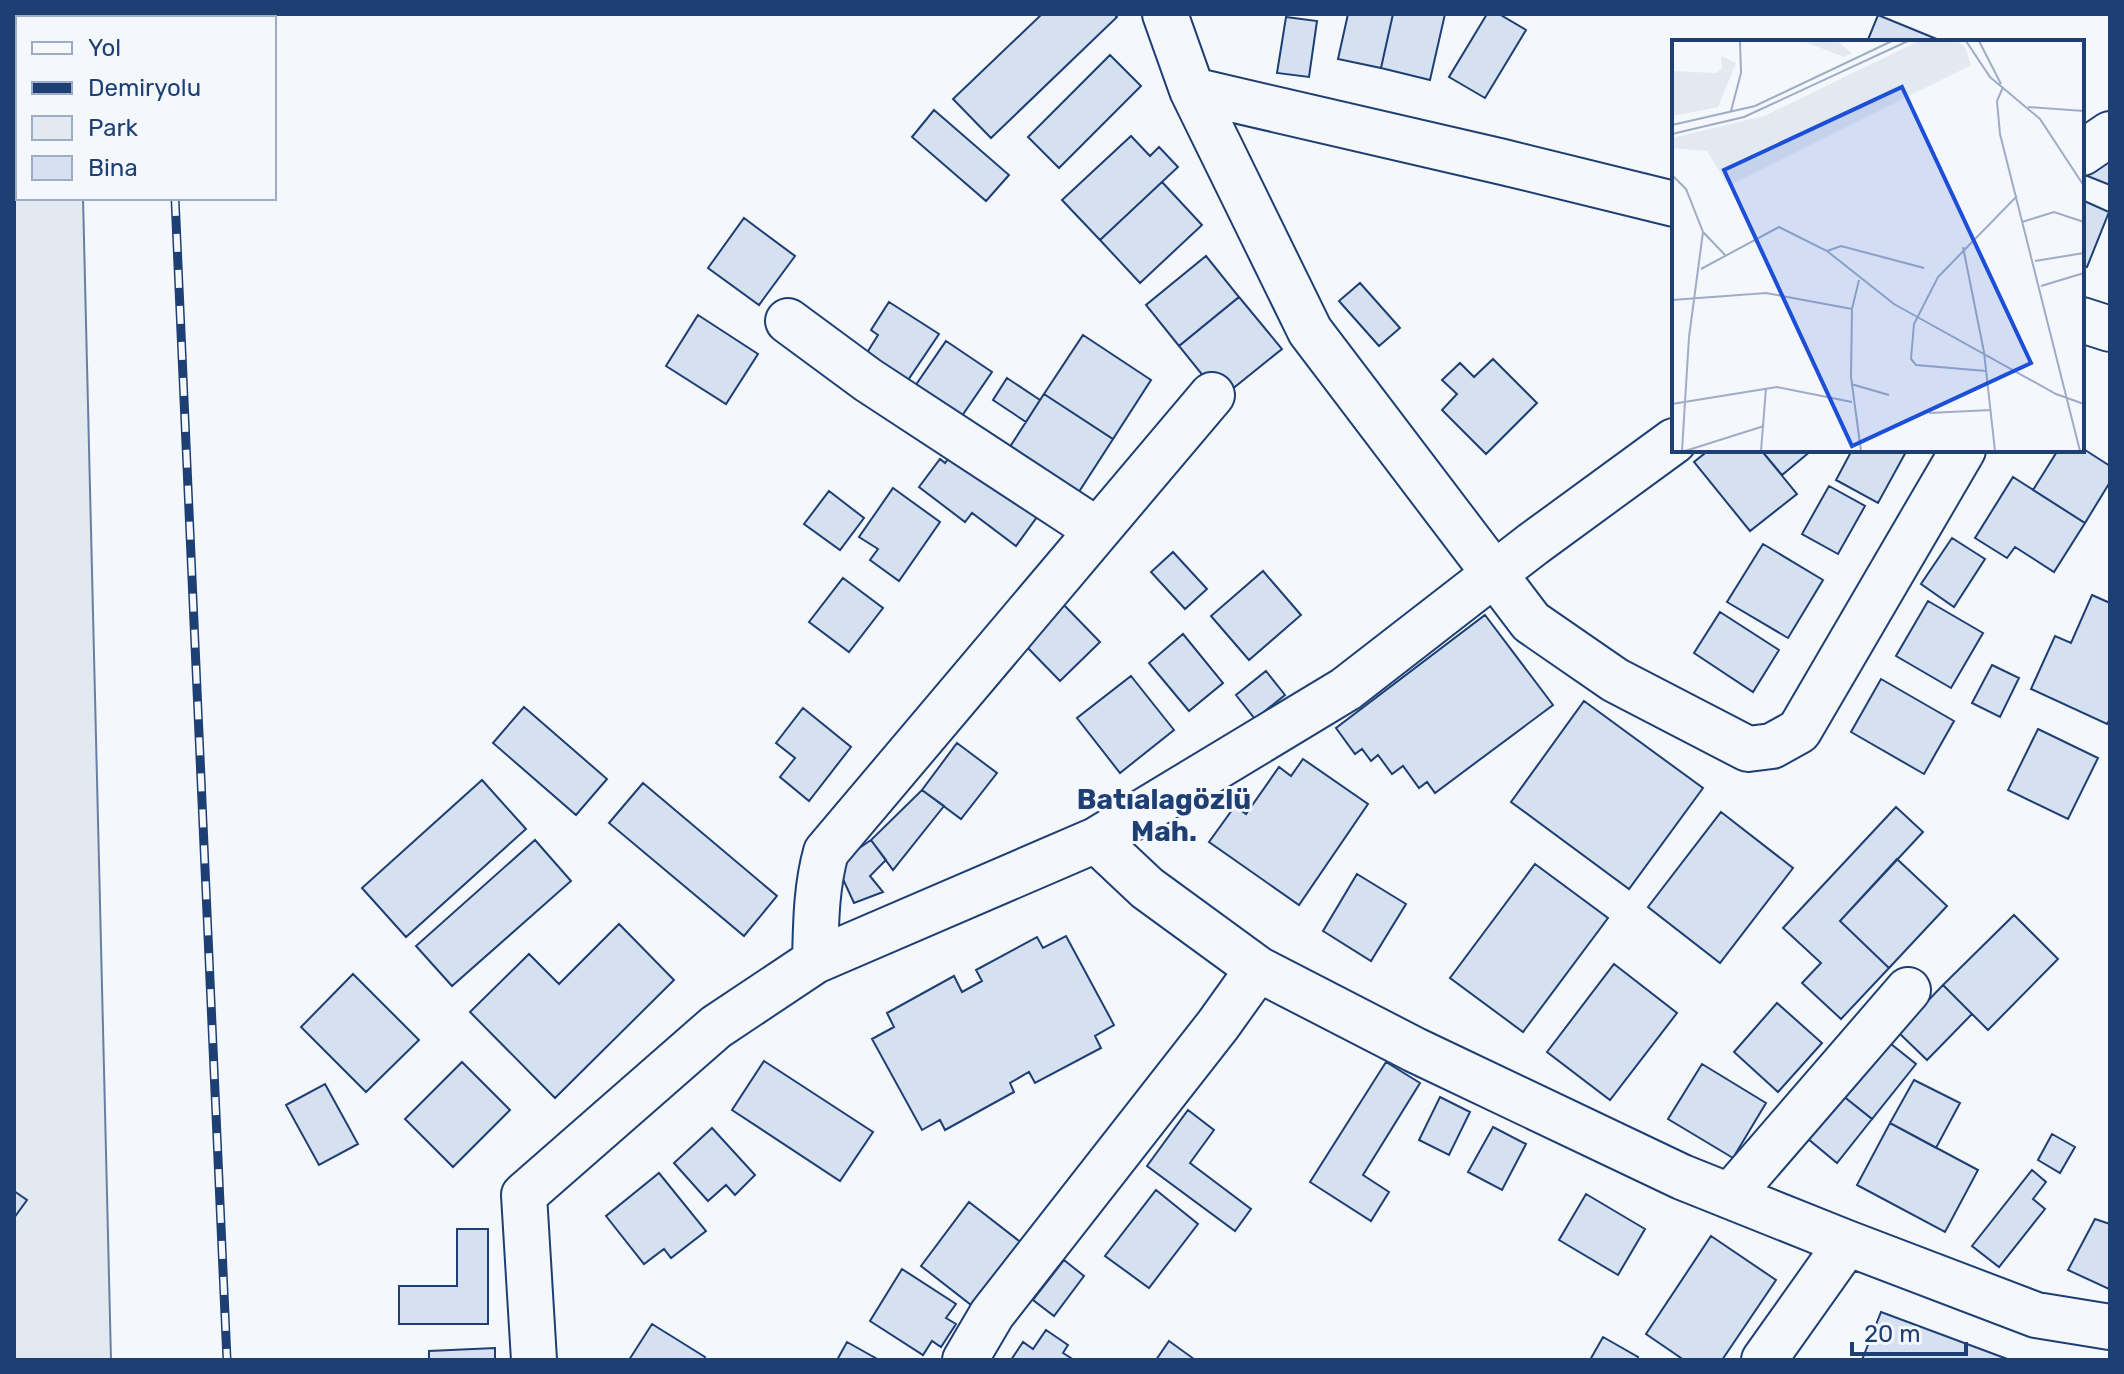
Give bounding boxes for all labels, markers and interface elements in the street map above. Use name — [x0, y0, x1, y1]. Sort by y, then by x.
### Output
legend — [16, 16, 276, 200]
text: Yol — [88, 34, 121, 62]
inset map — [1672, 40, 2084, 452]
text: Demiryolu — [88, 74, 201, 102]
text: Park — [88, 114, 139, 142]
text: Bina — [88, 154, 138, 182]
district label: Batıalagözlü Mah. — [1077, 783, 1251, 848]
scale bar — [1852, 1306, 1966, 1356]
text: 20 m — [1864, 1320, 1921, 1348]

